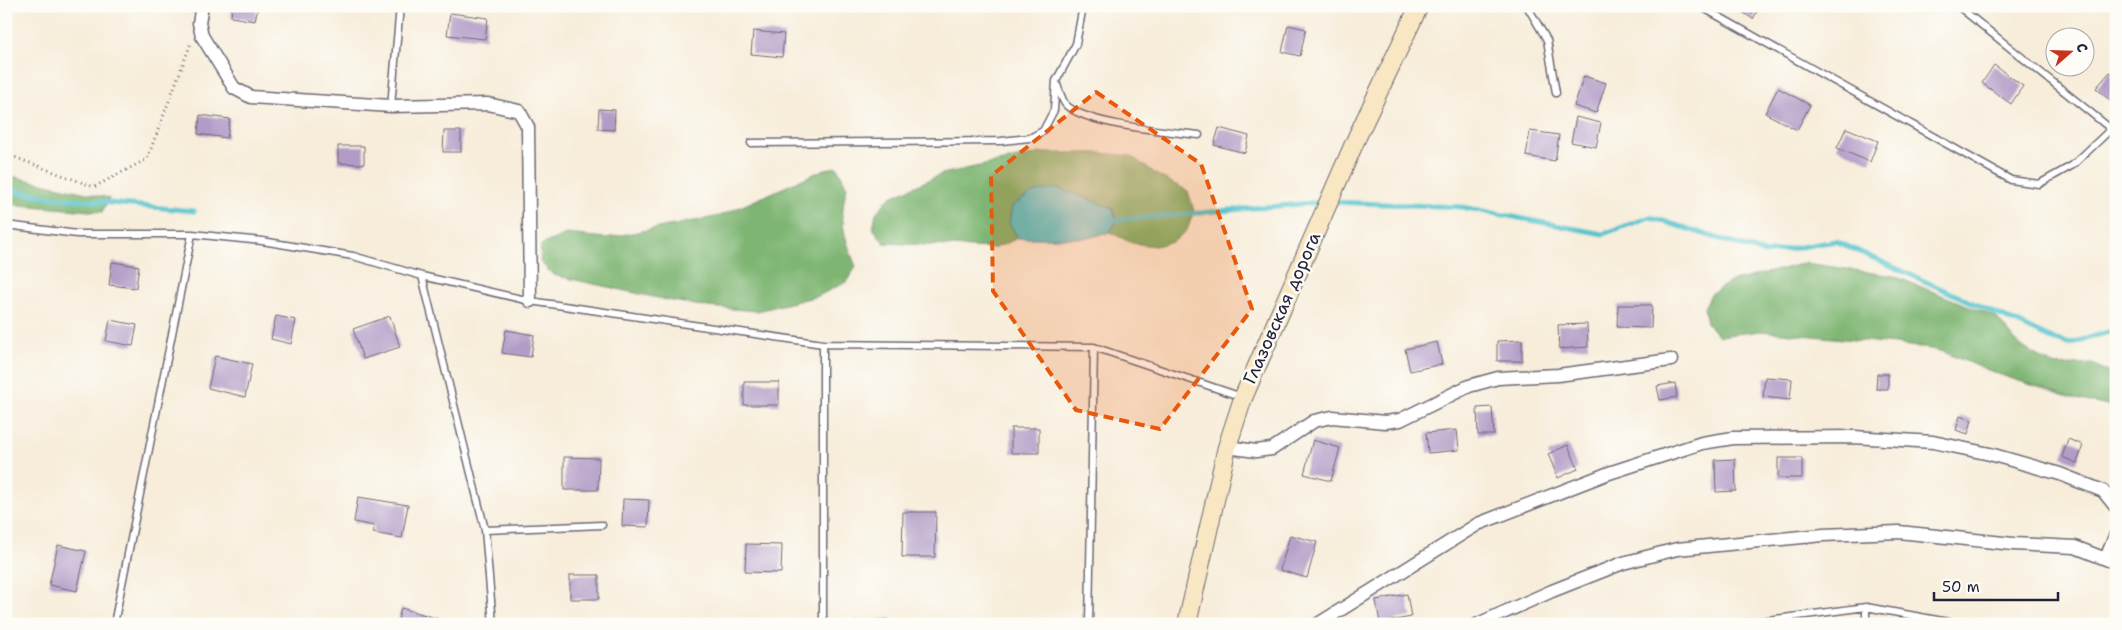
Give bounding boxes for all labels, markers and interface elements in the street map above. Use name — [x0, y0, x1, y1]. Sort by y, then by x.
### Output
north arrow — [2044, 28, 2094, 78]
text: С — [2072, 40, 2092, 55]
street label: Глазовская дорога — [1238, 228, 1326, 388]
scale bar — [1934, 570, 2058, 602]
text: 50 m — [1942, 577, 1980, 597]

